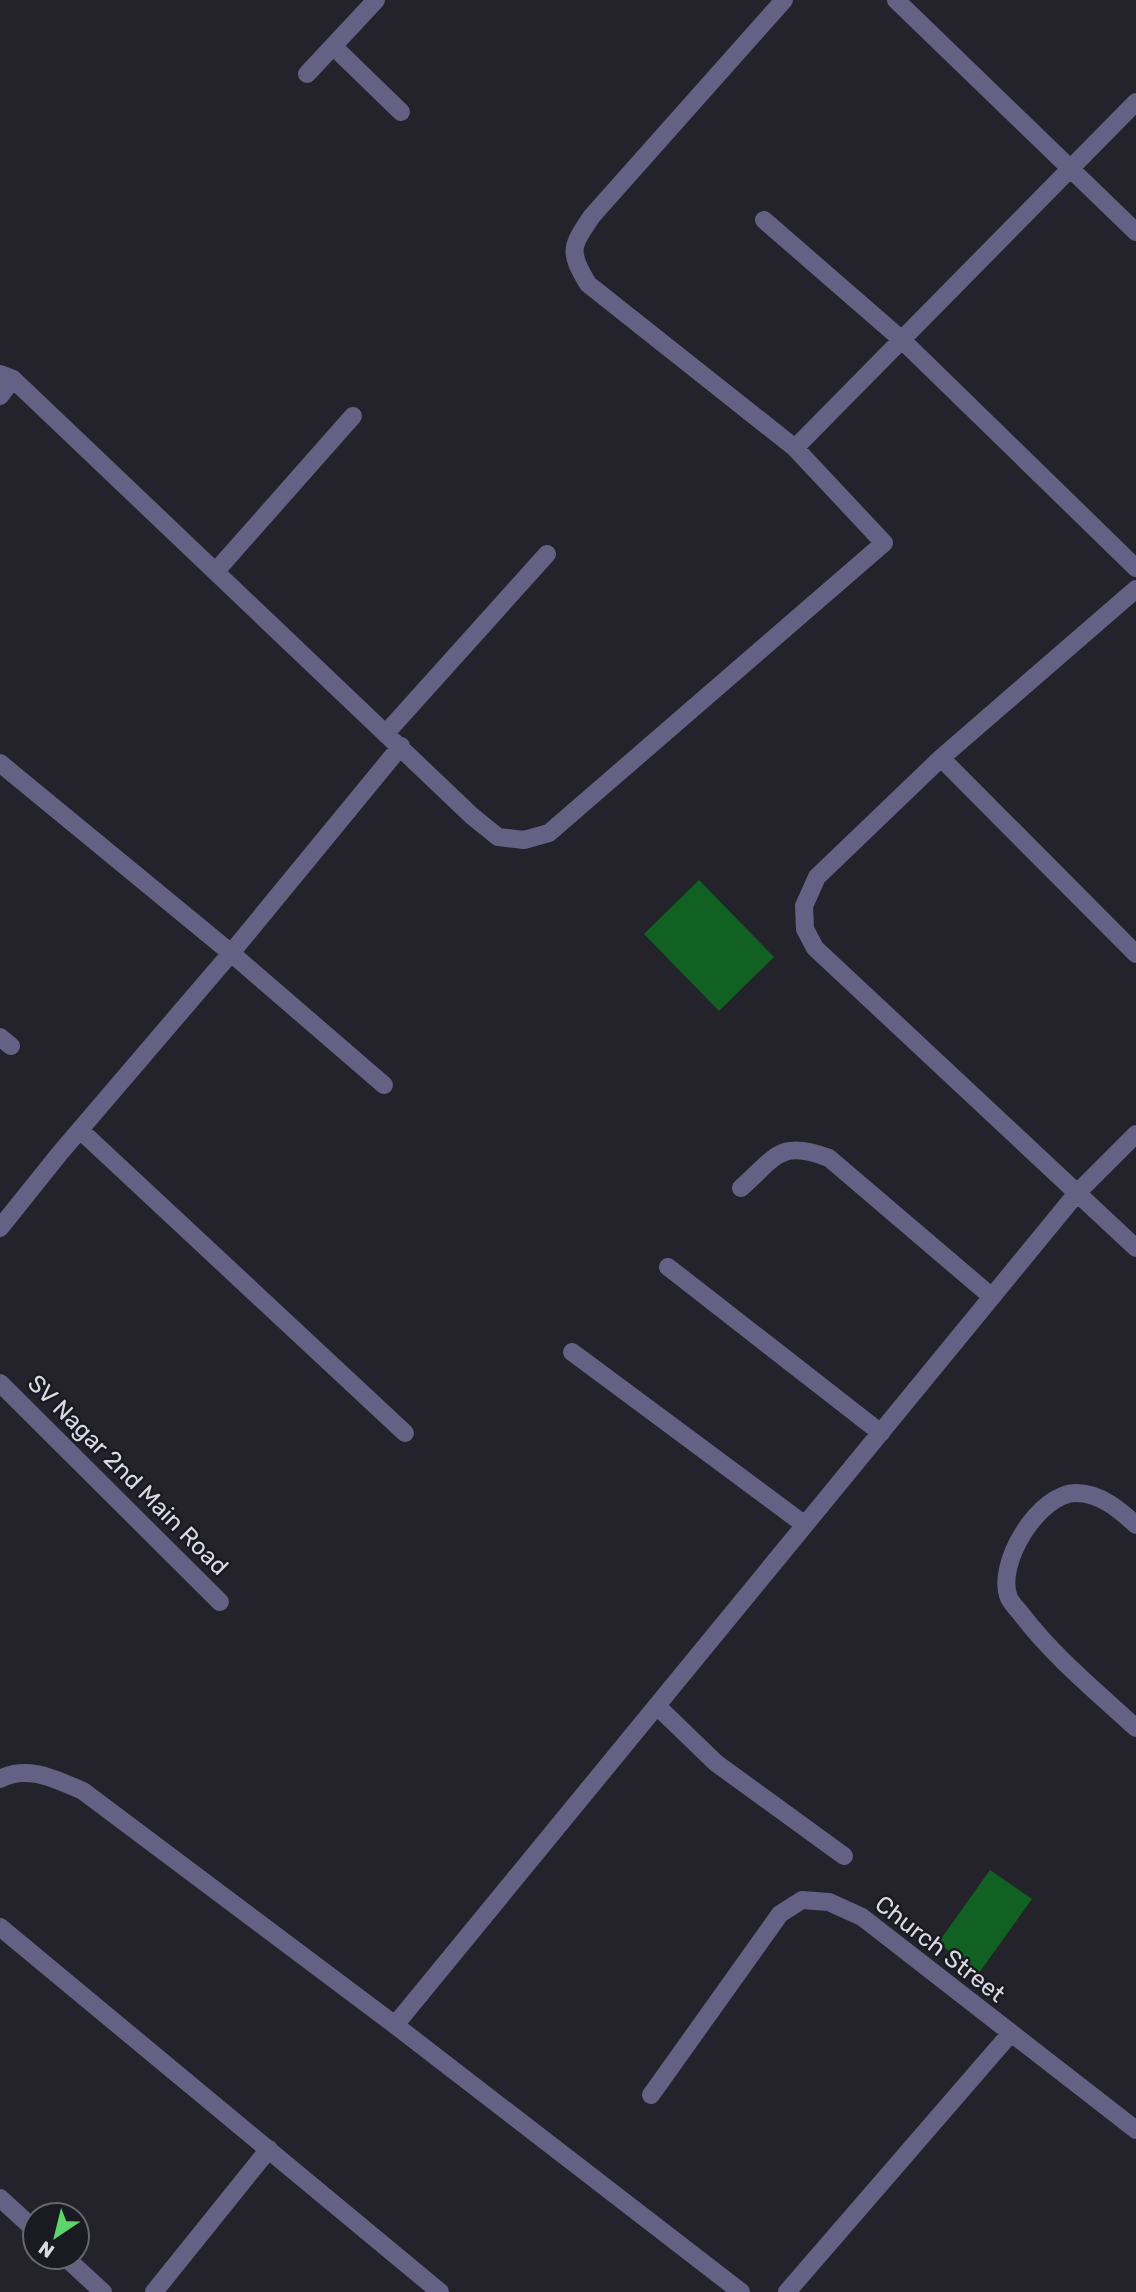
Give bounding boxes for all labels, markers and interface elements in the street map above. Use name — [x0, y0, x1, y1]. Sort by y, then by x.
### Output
street label: SV Nagar 2nd Main Road — [22, 1369, 234, 1581]
street label: Church Street — [869, 1890, 1011, 2008]
north arrow — [21, 2201, 91, 2271]
text: N — [34, 2236, 59, 2263]

